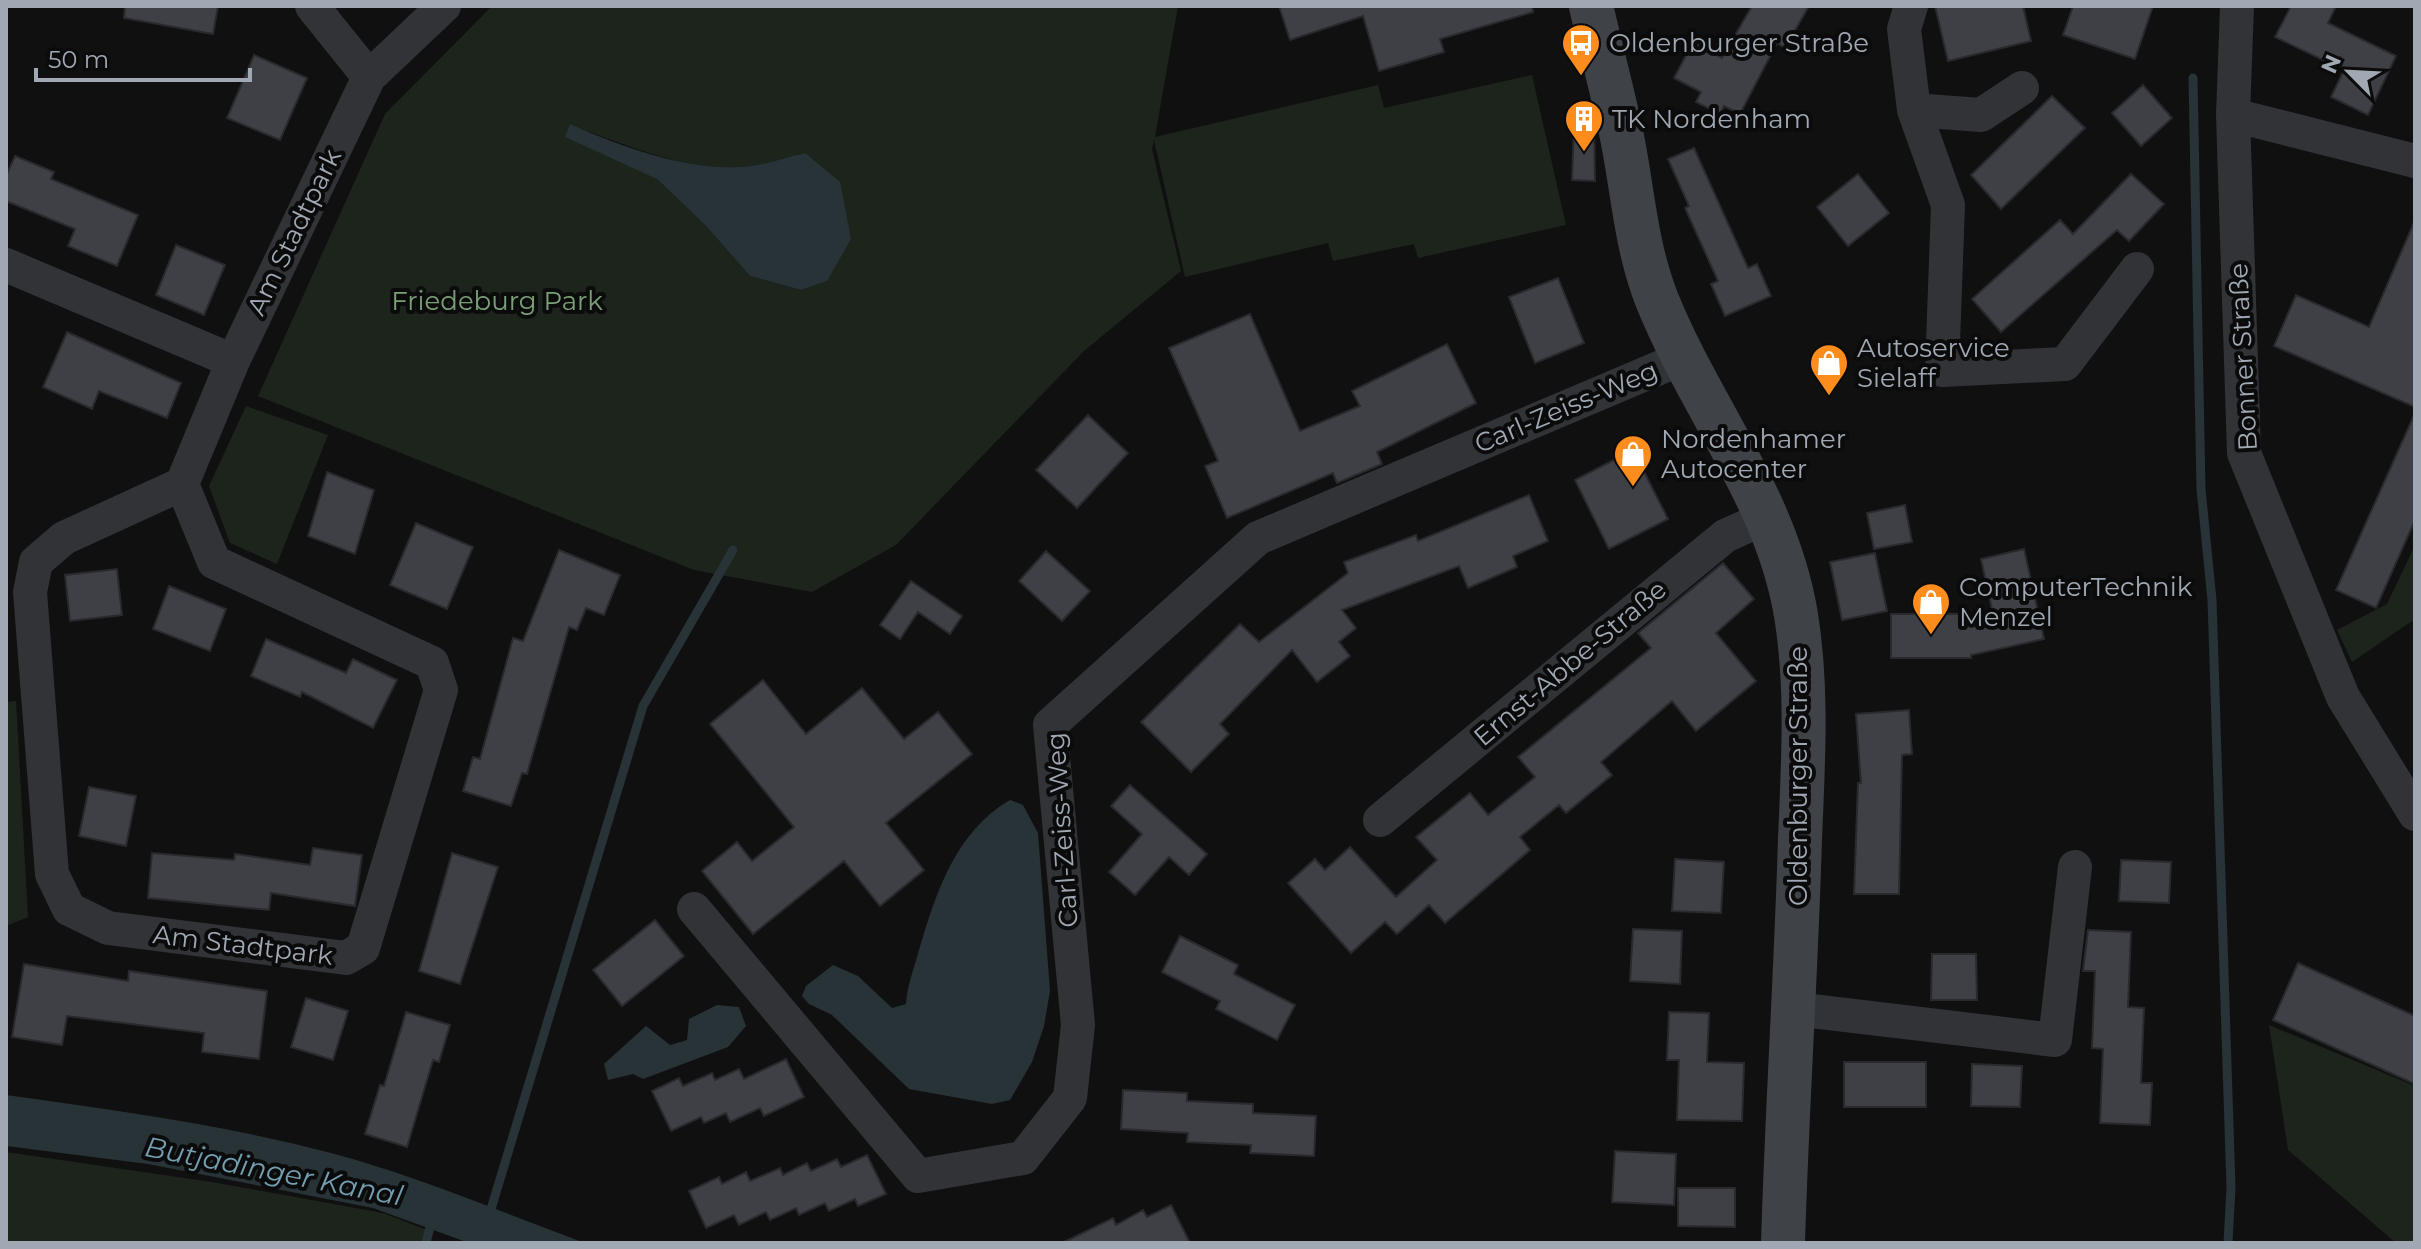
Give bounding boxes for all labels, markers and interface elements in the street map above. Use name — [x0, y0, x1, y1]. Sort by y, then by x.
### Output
bus stop icon: Oldenburger Straße — [1560, 22, 1602, 77]
place label: Oldenburger Straße — [1609, 27, 1869, 59]
scale bar — [36, 32, 250, 82]
north arrow — [2309, 32, 2389, 112]
text: 50 m — [48, 45, 109, 74]
text: N — [2315, 50, 2347, 78]
building icon: TK Nordenham — [1563, 98, 1605, 153]
place label: TK Nordenham — [1612, 103, 1811, 135]
street label: Am Stadtpark — [240, 143, 348, 320]
street label: Bonner Straße — [2222, 262, 2264, 452]
park label: Friedeburg Park — [391, 285, 603, 317]
place label: Autoservice Sielaff — [1857, 332, 2010, 394]
shop icon: Autoservice Sielaff — [1808, 342, 1850, 397]
street label: Carl-Zeiss-Weg — [1470, 354, 1662, 460]
place label: Nordenhamer Autocenter — [1661, 423, 1846, 485]
shop icon: Nordenhamer Autocenter — [1612, 433, 1654, 488]
place label: ComputerTechnik Menzel — [1959, 571, 2193, 633]
street label: Ernst-Abbe-Straße — [1467, 573, 1673, 753]
shop icon: ComputerTechnik Menzel — [1910, 581, 1952, 636]
street label: Oldenburger Straße — [1782, 646, 1814, 906]
street label: Carl-Zeiss-Weg — [1039, 731, 1085, 929]
street label: Am Stadtpark — [151, 918, 335, 972]
water label: Butjadinger Kanal — [142, 1129, 406, 1213]

